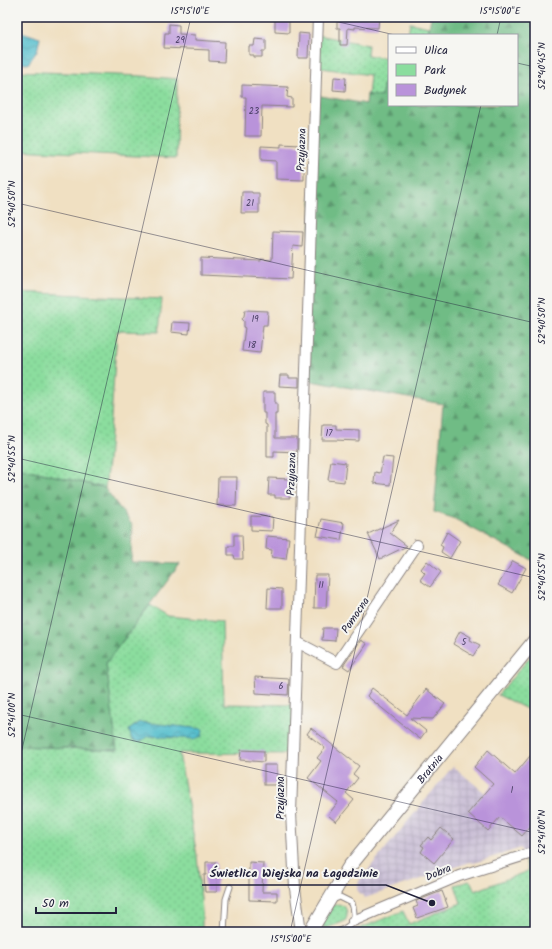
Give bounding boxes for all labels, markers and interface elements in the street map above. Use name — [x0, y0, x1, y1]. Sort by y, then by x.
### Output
text: 15°15'10"E — [170, 3, 211, 19]
text: 15°15'00"E — [479, 3, 522, 19]
house number: 29 — [175, 33, 185, 48]
legend — [388, 34, 518, 106]
text: Ulica — [424, 41, 448, 60]
text: 52°40'45"N — [534, 42, 550, 90]
text: Park — [424, 61, 446, 80]
text: Budynek — [424, 81, 467, 100]
house number: 23 — [249, 104, 259, 119]
street label: Przyjazna — [292, 128, 312, 172]
text: 52°40'50"N — [4, 180, 20, 227]
house number: 21 — [246, 196, 254, 211]
text: 52°40'50"N — [534, 297, 550, 344]
house number: 19 — [251, 312, 259, 327]
house number: 18 — [248, 338, 257, 353]
house number: 17 — [326, 426, 333, 441]
text: 52°40'55"N — [4, 435, 20, 483]
street label: Przyjazna — [282, 452, 302, 496]
text: 52°40'55"N — [534, 553, 550, 601]
house number: 11 — [318, 578, 324, 593]
street label: Pomocna — [337, 594, 375, 637]
house number: 5 — [462, 635, 468, 650]
house number: 6 — [278, 679, 284, 694]
text: 52°41'00"N — [4, 692, 20, 737]
street label: Bratnia — [413, 750, 448, 788]
street label: Przyjazna — [272, 776, 290, 820]
house number: 1 — [511, 783, 514, 798]
text: 52°41'00"N — [534, 809, 550, 854]
street label: Dobra — [423, 859, 454, 886]
callout: Świetlica Wiejska na Łagodzinie — [202, 861, 386, 885]
text: Świetlica Wiejska na Łagodzinie — [210, 864, 378, 883]
scale bar — [36, 889, 116, 915]
text: 50 m — [42, 894, 69, 913]
text: 15°15'00"E — [270, 931, 313, 947]

